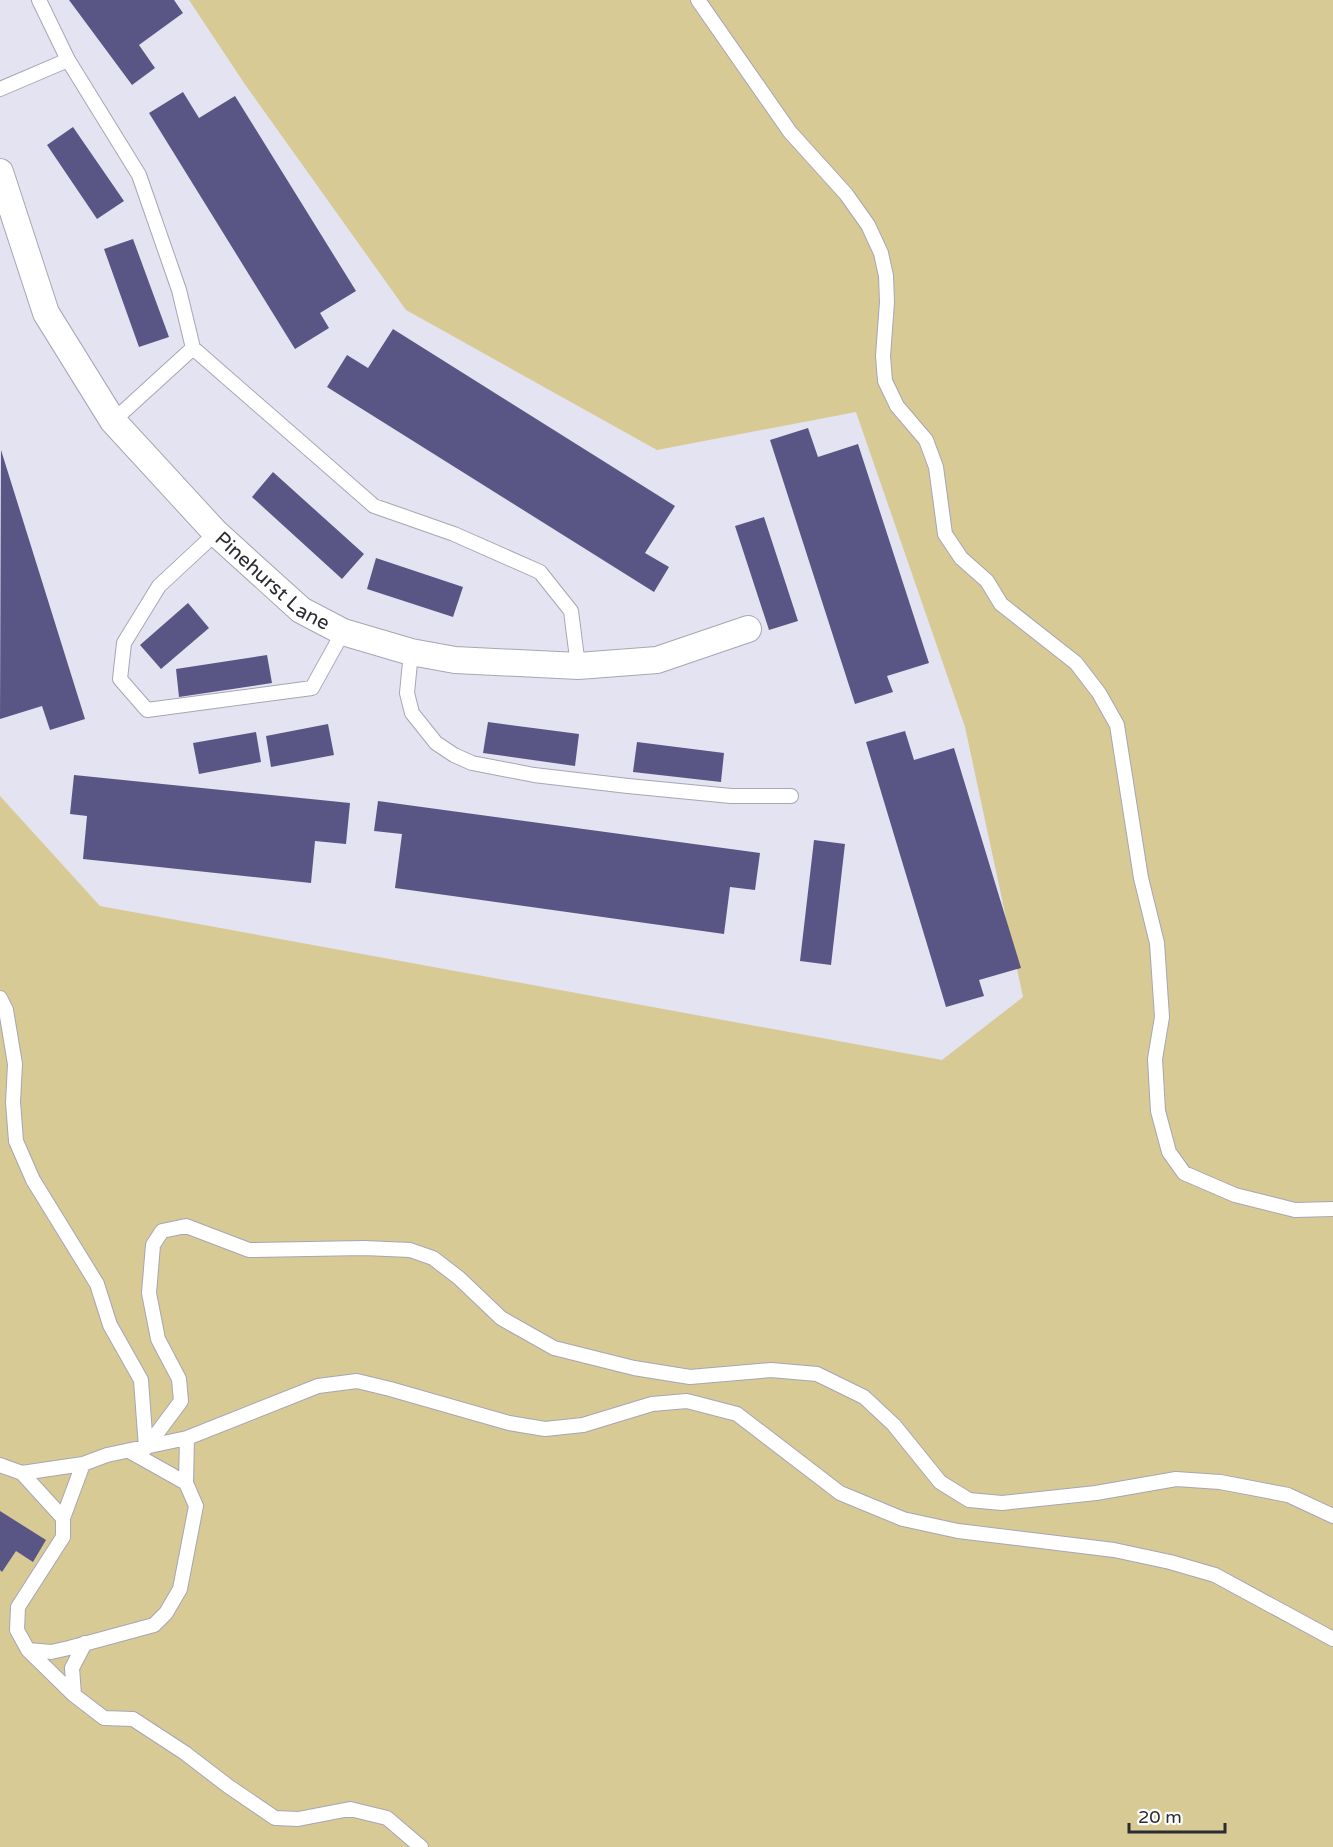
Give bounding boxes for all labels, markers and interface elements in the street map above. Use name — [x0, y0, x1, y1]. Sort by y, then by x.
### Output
street label: Pinehurst Lane — [210, 527, 334, 636]
scale bar — [1129, 1796, 1225, 1834]
text: 20 m — [1138, 1806, 1182, 1828]

